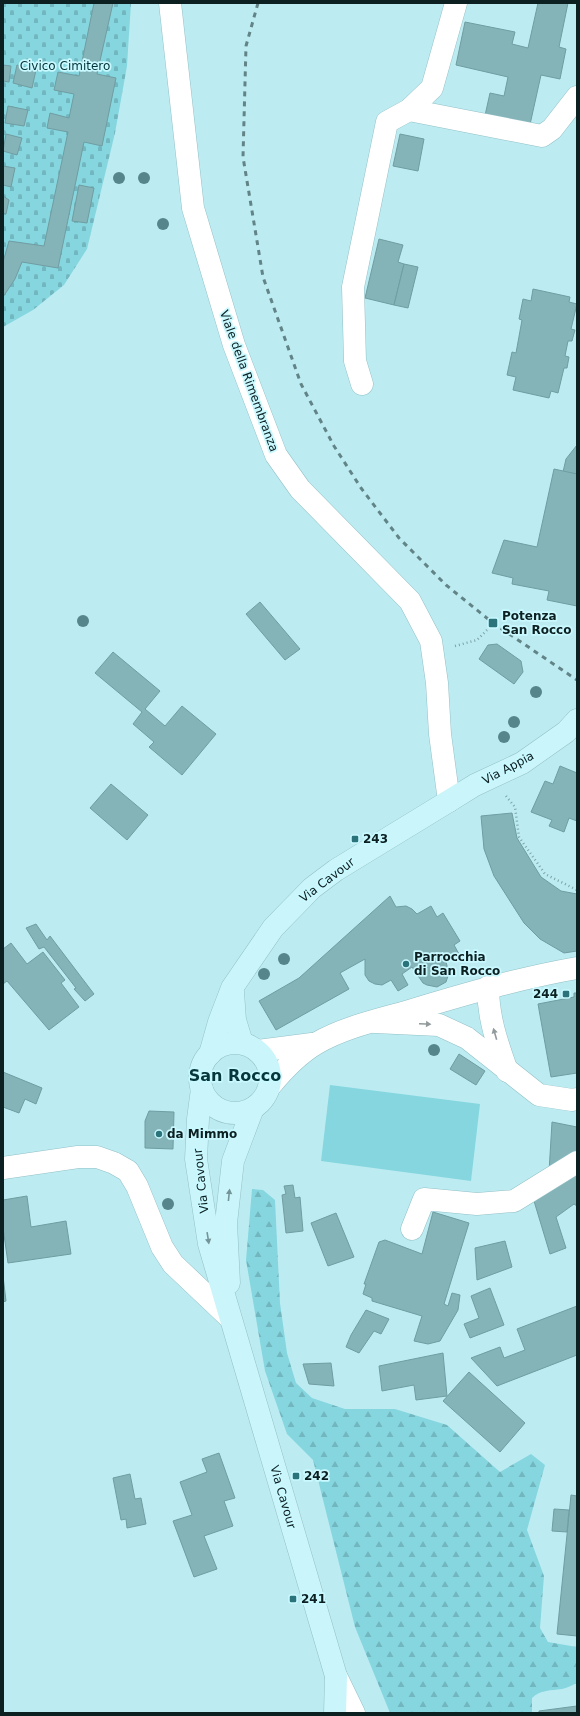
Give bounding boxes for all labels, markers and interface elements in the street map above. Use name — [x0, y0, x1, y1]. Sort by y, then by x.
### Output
park label: Civico Cimitero — [20, 59, 110, 73]
street label: Viale della Rimembranza — [217, 308, 281, 454]
place label: Potenza San Rocco — [502, 609, 571, 637]
marker: Potenza San Rocco — [487, 617, 499, 629]
street label: Via Appia — [480, 749, 536, 787]
place label: 243 — [363, 832, 388, 846]
marker: 243 — [350, 834, 360, 844]
street label: Via Cavour — [297, 855, 357, 905]
place label: Parrocchia di San Rocco — [414, 950, 500, 978]
marker: Parrocchia di San Rocco — [401, 959, 411, 969]
place label: 244 — [533, 987, 558, 1001]
marker: 244 — [561, 989, 571, 999]
one-way arrow — [419, 1021, 431, 1028]
one-way arrow — [492, 1028, 498, 1040]
district label: San Rocco — [189, 1066, 281, 1085]
place label: da Mimmo — [167, 1127, 237, 1141]
marker: da Mimmo — [154, 1129, 164, 1139]
street label: Via Cavour — [191, 1148, 211, 1214]
one-way arrow — [226, 1189, 232, 1201]
one-way arrow — [205, 1232, 211, 1244]
street label: Via Cavour — [267, 1464, 299, 1530]
place label: 242 — [304, 1469, 329, 1483]
marker: 242 — [291, 1471, 301, 1481]
place label: 241 — [301, 1592, 326, 1606]
marker: 241 — [288, 1594, 298, 1604]

